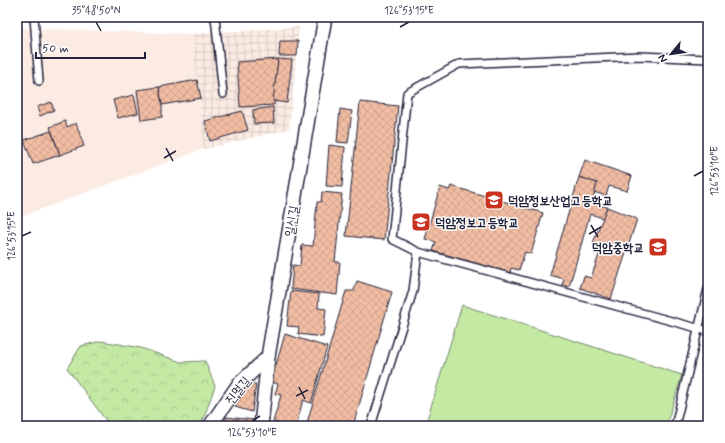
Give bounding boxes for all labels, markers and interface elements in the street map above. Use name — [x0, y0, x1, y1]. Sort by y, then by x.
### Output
text: 35°48'50"N — [72, 4, 121, 18]
text: 126°53'15"E — [384, 4, 434, 18]
scale bar — [36, 34, 145, 60]
north arrow — [651, 34, 691, 74]
text: 50 m — [42, 41, 69, 57]
text: N — [655, 52, 671, 65]
text: 126°53'10"E — [708, 146, 722, 196]
school or university icon: 덕암정보산업고등학교 — [483, 189, 505, 211]
place label: 덕암정보산업고등학교 — [508, 193, 613, 210]
street label: 일신길 — [282, 204, 303, 238]
text: 126°53'15"E — [5, 211, 19, 261]
school or university icon: 덕암정보고등학교 — [410, 211, 432, 233]
place label: 덕암정보고등학교 — [435, 215, 519, 232]
school or university icon: 덕암중학교 — [647, 236, 669, 258]
place label: 덕암중학교 — [592, 240, 644, 257]
street label: 진멀길 — [222, 373, 255, 408]
text: 126°53'10"E — [227, 426, 277, 440]

